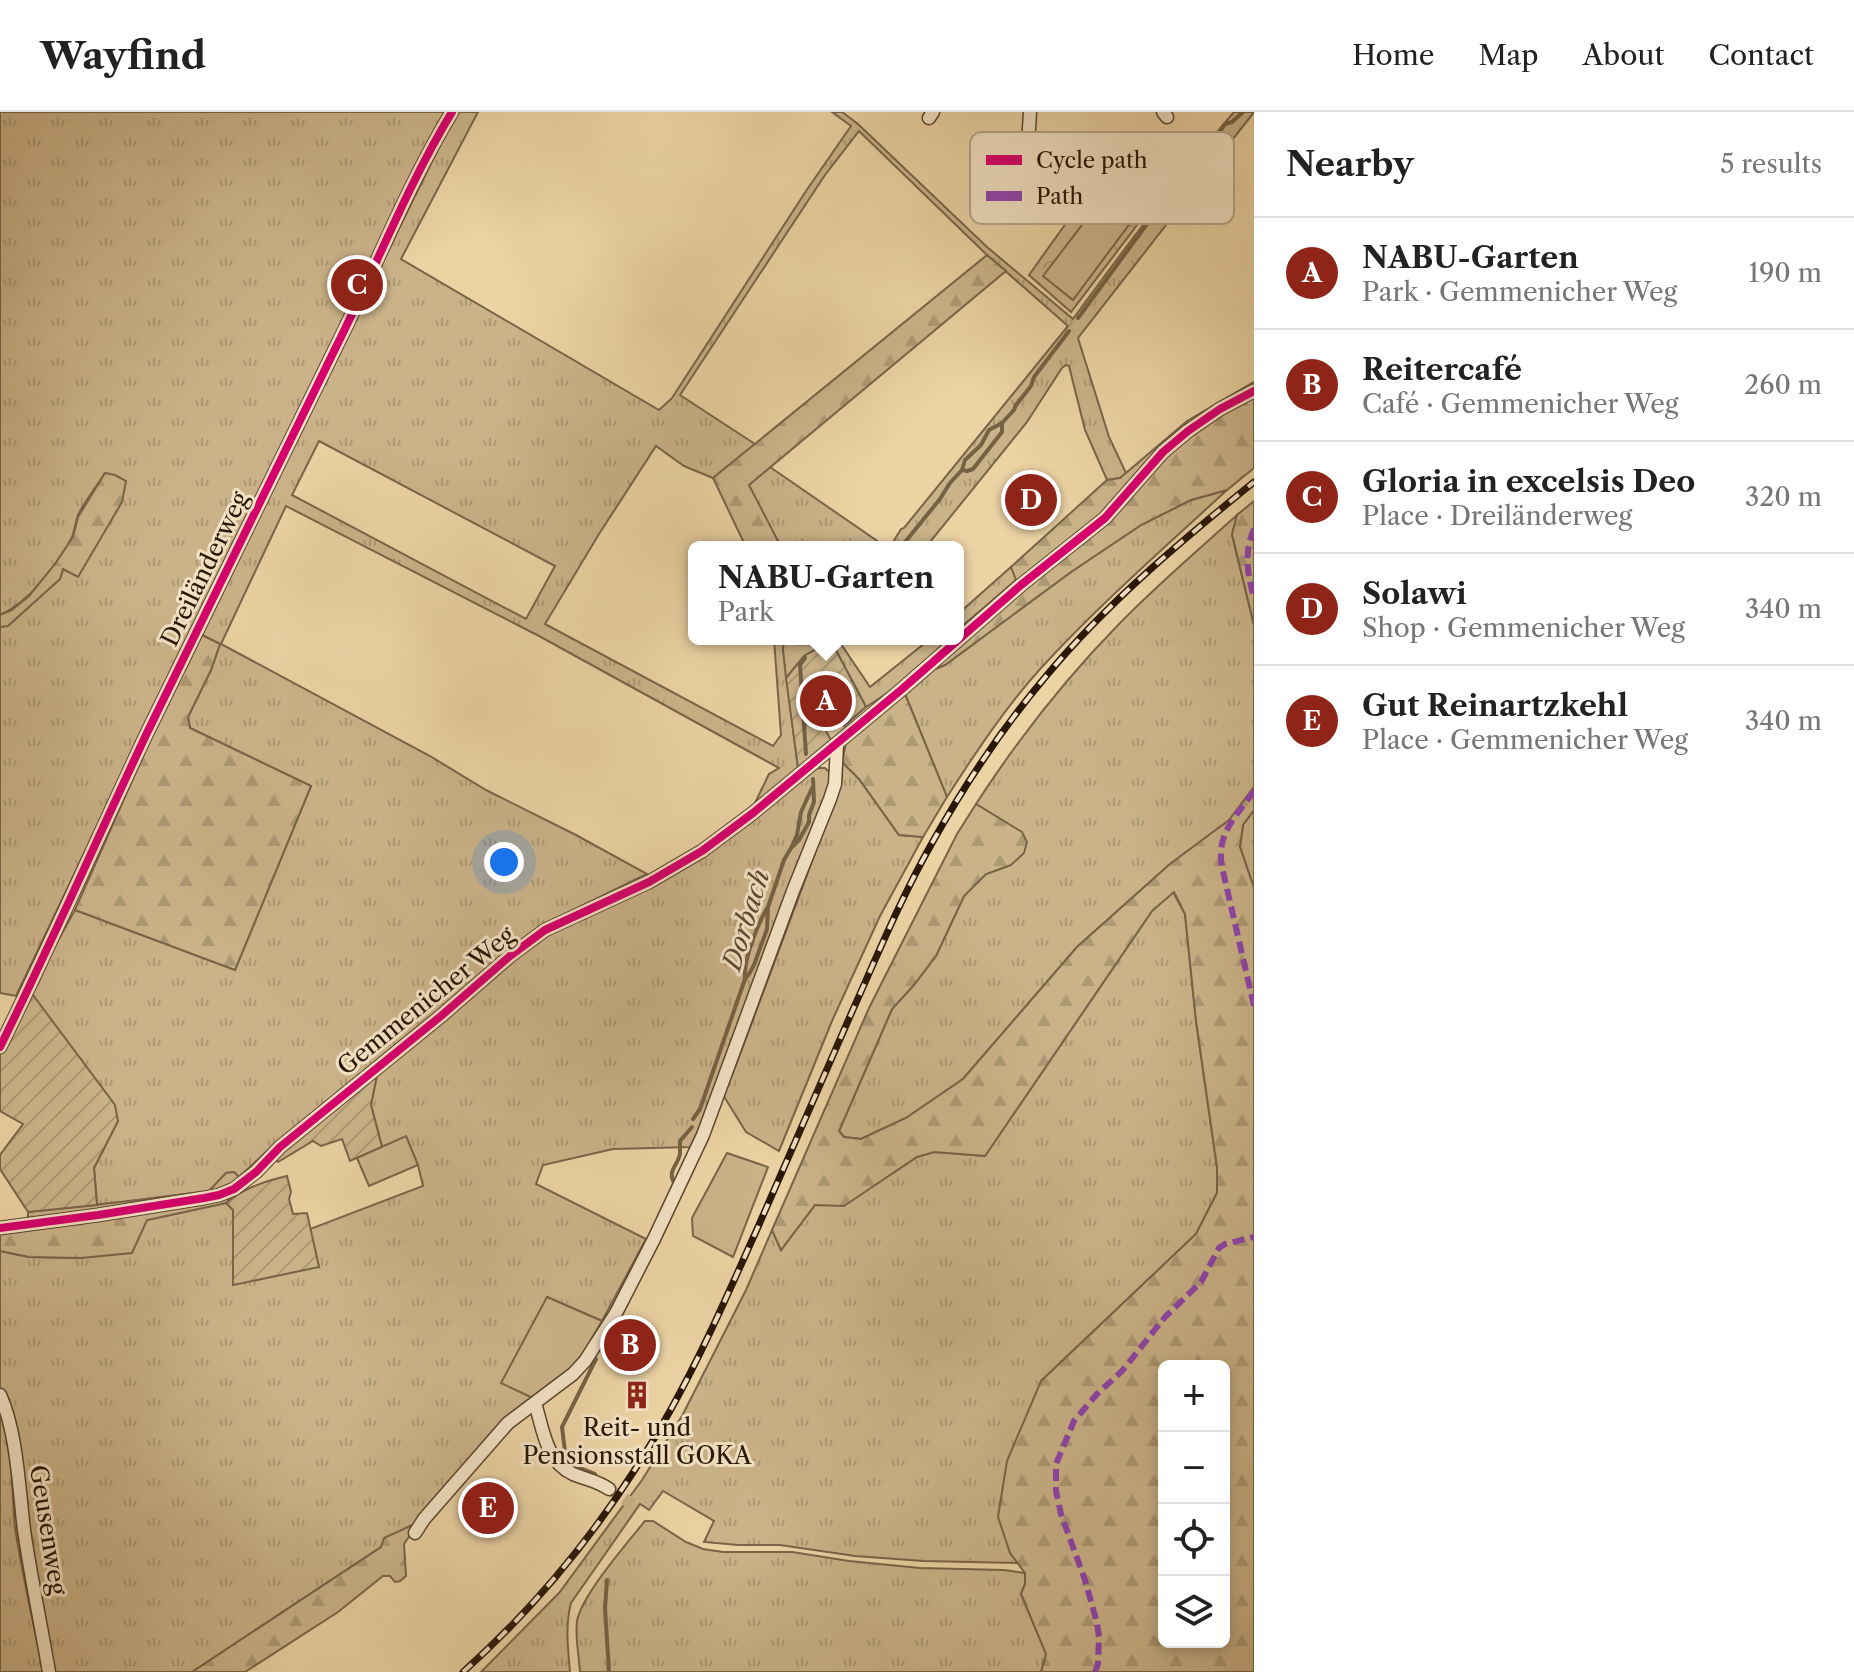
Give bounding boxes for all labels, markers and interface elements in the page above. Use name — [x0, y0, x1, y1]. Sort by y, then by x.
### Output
text: Wayfind — [40, 32, 206, 79]
text: Home — [1352, 38, 1434, 72]
text: Map — [1478, 38, 1538, 72]
text: About — [1582, 38, 1664, 72]
text: Contact — [1708, 38, 1814, 72]
legend — [970, 132, 1234, 224]
text: Nearby — [1286, 143, 1414, 185]
text: Cycle path — [1036, 147, 1148, 174]
text: 5 results — [1720, 148, 1822, 180]
text: Path — [1036, 183, 1084, 210]
text: NABU-Garten — [1362, 239, 1579, 276]
pin: C — [331, 255, 383, 315]
text: A — [1302, 257, 1322, 289]
text: 190 m — [1748, 257, 1822, 289]
text: Park · Gemmenicher Weg — [1362, 276, 1677, 308]
text: Reitercafé — [1362, 351, 1522, 388]
text: B — [1302, 369, 1322, 401]
text: 260 m — [1744, 369, 1822, 401]
text: Café · Gemmenicher Weg — [1362, 388, 1679, 420]
text: Gloria in excelsis Deo — [1362, 463, 1695, 500]
pin: D — [1005, 470, 1057, 530]
text: C — [1302, 481, 1322, 513]
text: 320 m — [1745, 481, 1822, 513]
street label: Dreiländerweg — [155, 486, 255, 651]
text: Place · Dreiländerweg — [1362, 500, 1632, 532]
popup — [688, 541, 964, 645]
text: NABU-Garten — [718, 559, 934, 596]
text: Solawi — [1362, 575, 1467, 612]
text: D — [1301, 593, 1323, 625]
text: 340 m — [1745, 593, 1822, 625]
text: Park — [718, 596, 774, 628]
text: Shop · Gemmenicher Weg — [1362, 612, 1685, 644]
pin: A — [800, 671, 852, 731]
text: Gut Reinartzkehl — [1362, 687, 1628, 724]
text: E — [1303, 705, 1321, 737]
text: 340 m — [1745, 705, 1822, 737]
text: Place · Gemmenicher Weg — [1362, 724, 1688, 756]
your location — [484, 842, 524, 882]
water label: Dorbach — [715, 866, 776, 976]
street label: Gemmenicher Weg — [331, 920, 520, 1081]
pin: B — [604, 1315, 656, 1375]
map controls — [1158, 1360, 1230, 1648]
button: + — [1158, 1360, 1230, 1432]
building icon: Reit- und Pensionsstall GOKA — [622, 1380, 652, 1410]
place label: Reit- und Pensionsstall GOKA — [522, 1413, 753, 1470]
button: − — [1158, 1432, 1230, 1504]
street label: Geusenweg — [24, 1463, 73, 1597]
pin: E — [462, 1478, 514, 1538]
button: locate — [1158, 1504, 1230, 1576]
button: layers — [1158, 1576, 1230, 1648]

